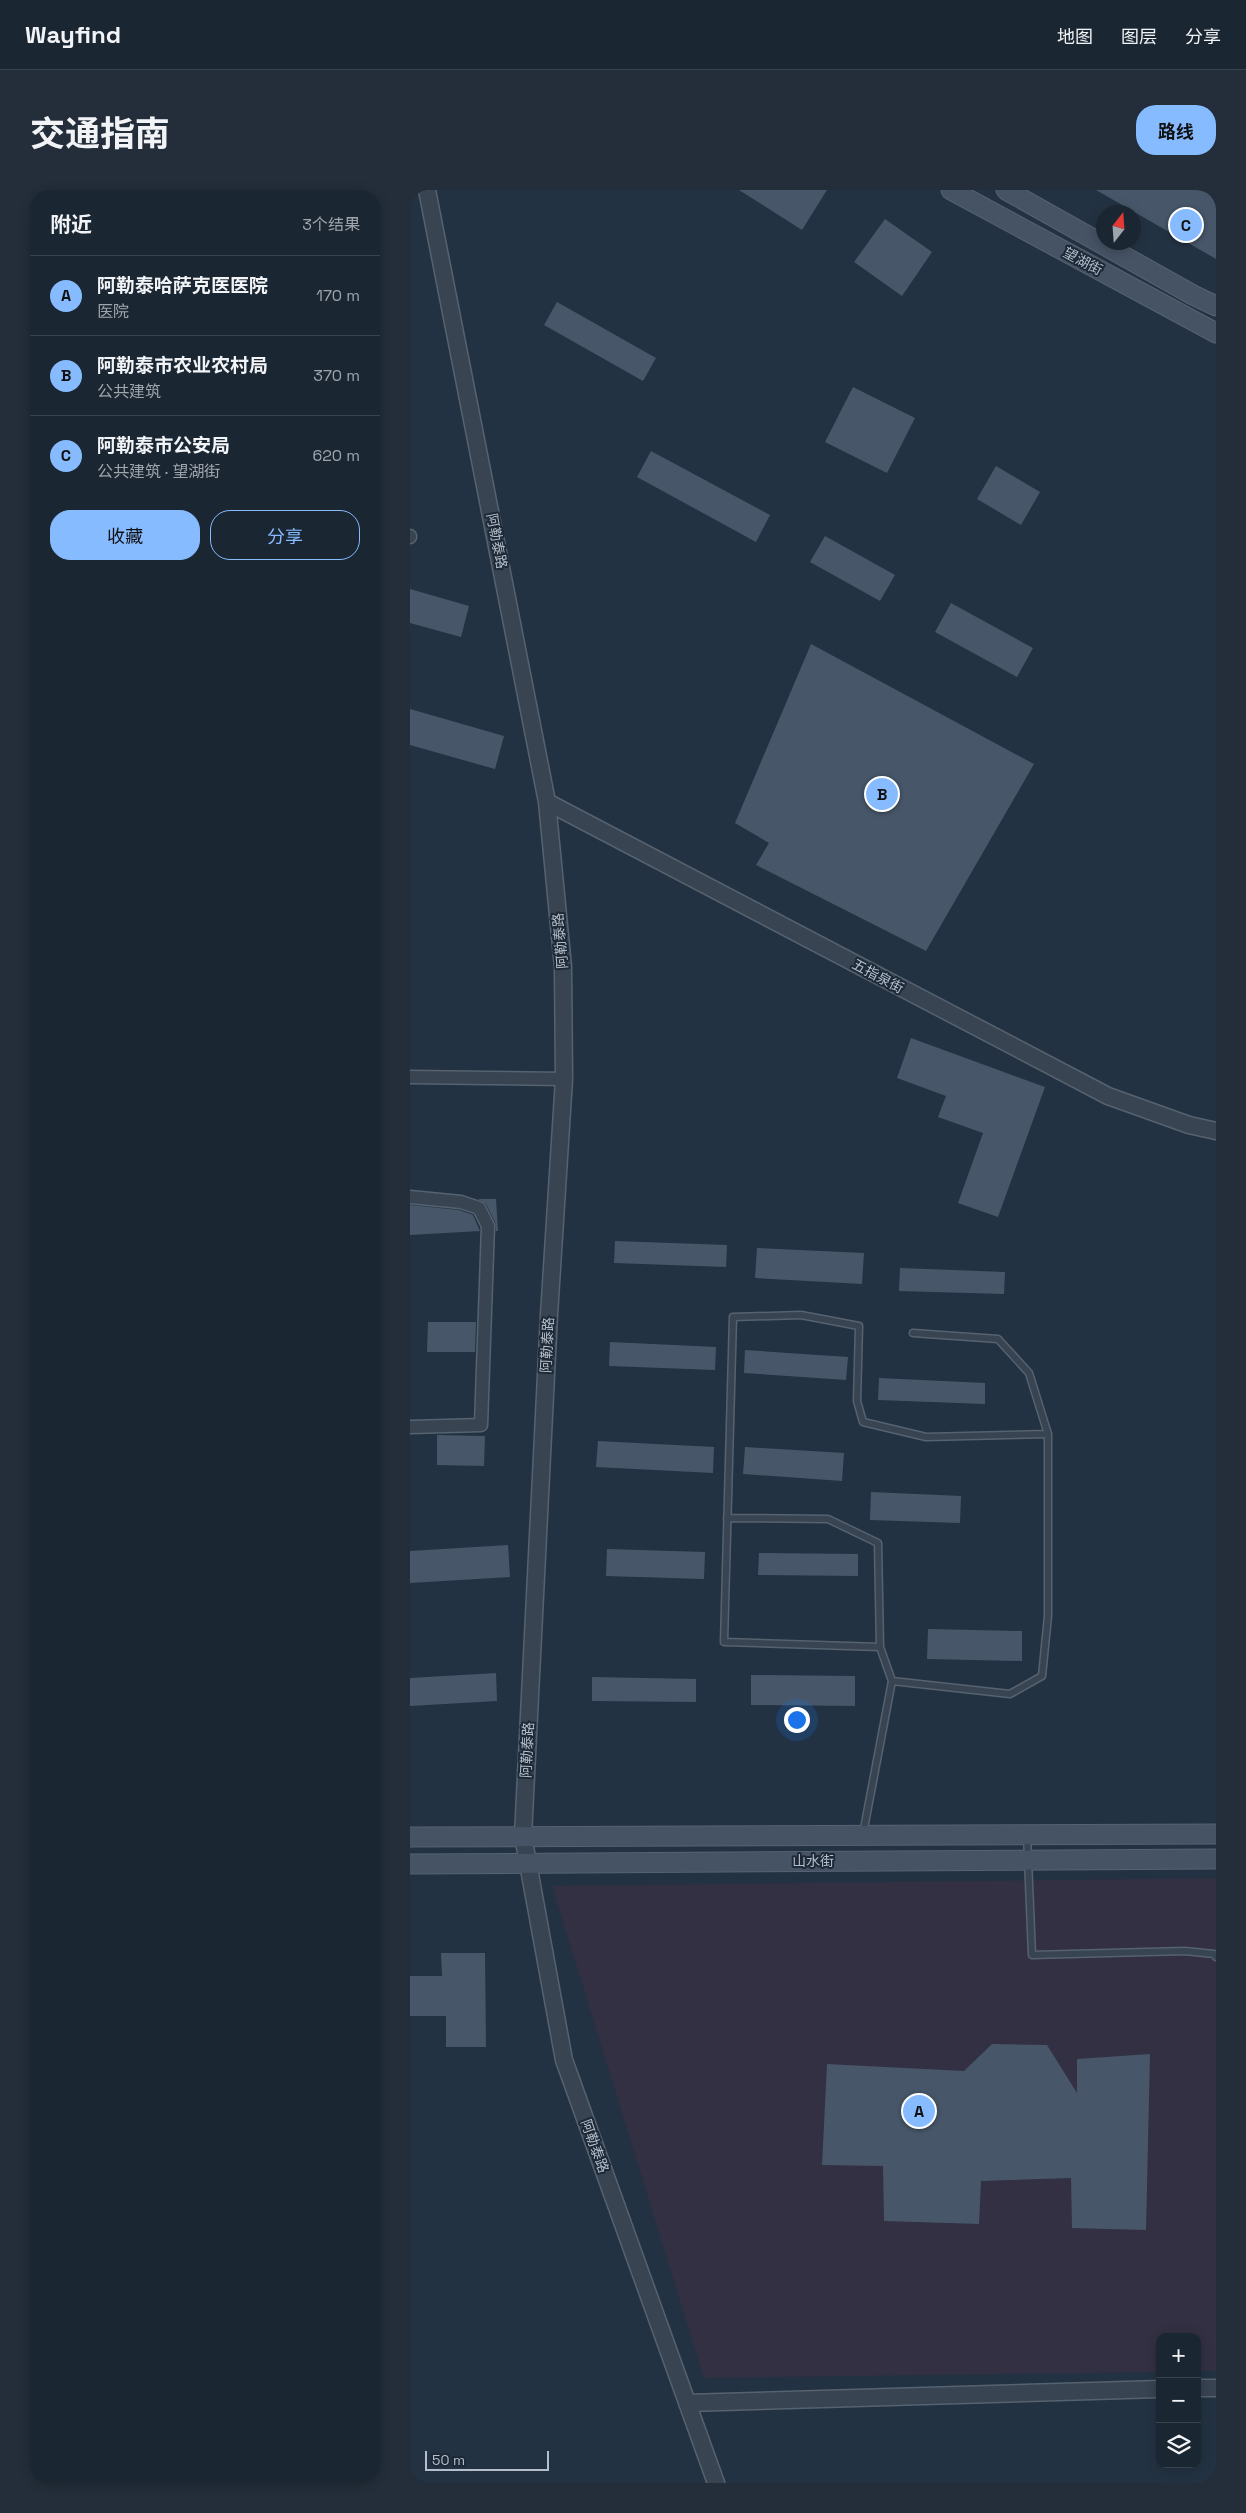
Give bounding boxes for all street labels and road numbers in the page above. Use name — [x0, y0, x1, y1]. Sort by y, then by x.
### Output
street label: 望湖街 — [1060, 243, 1106, 279]
street label: 阿勒泰路 — [483, 512, 511, 570]
street label: 阿勒泰路 — [549, 912, 571, 970]
street label: 五指泉街 — [849, 955, 907, 997]
street label: 阿勒泰路 — [537, 1317, 557, 1373]
street label: 阿勒泰路 — [517, 1722, 537, 1778]
street label: 山水街 — [792, 1852, 834, 1870]
street label: 阿勒泰路 — [577, 2117, 613, 2175]

